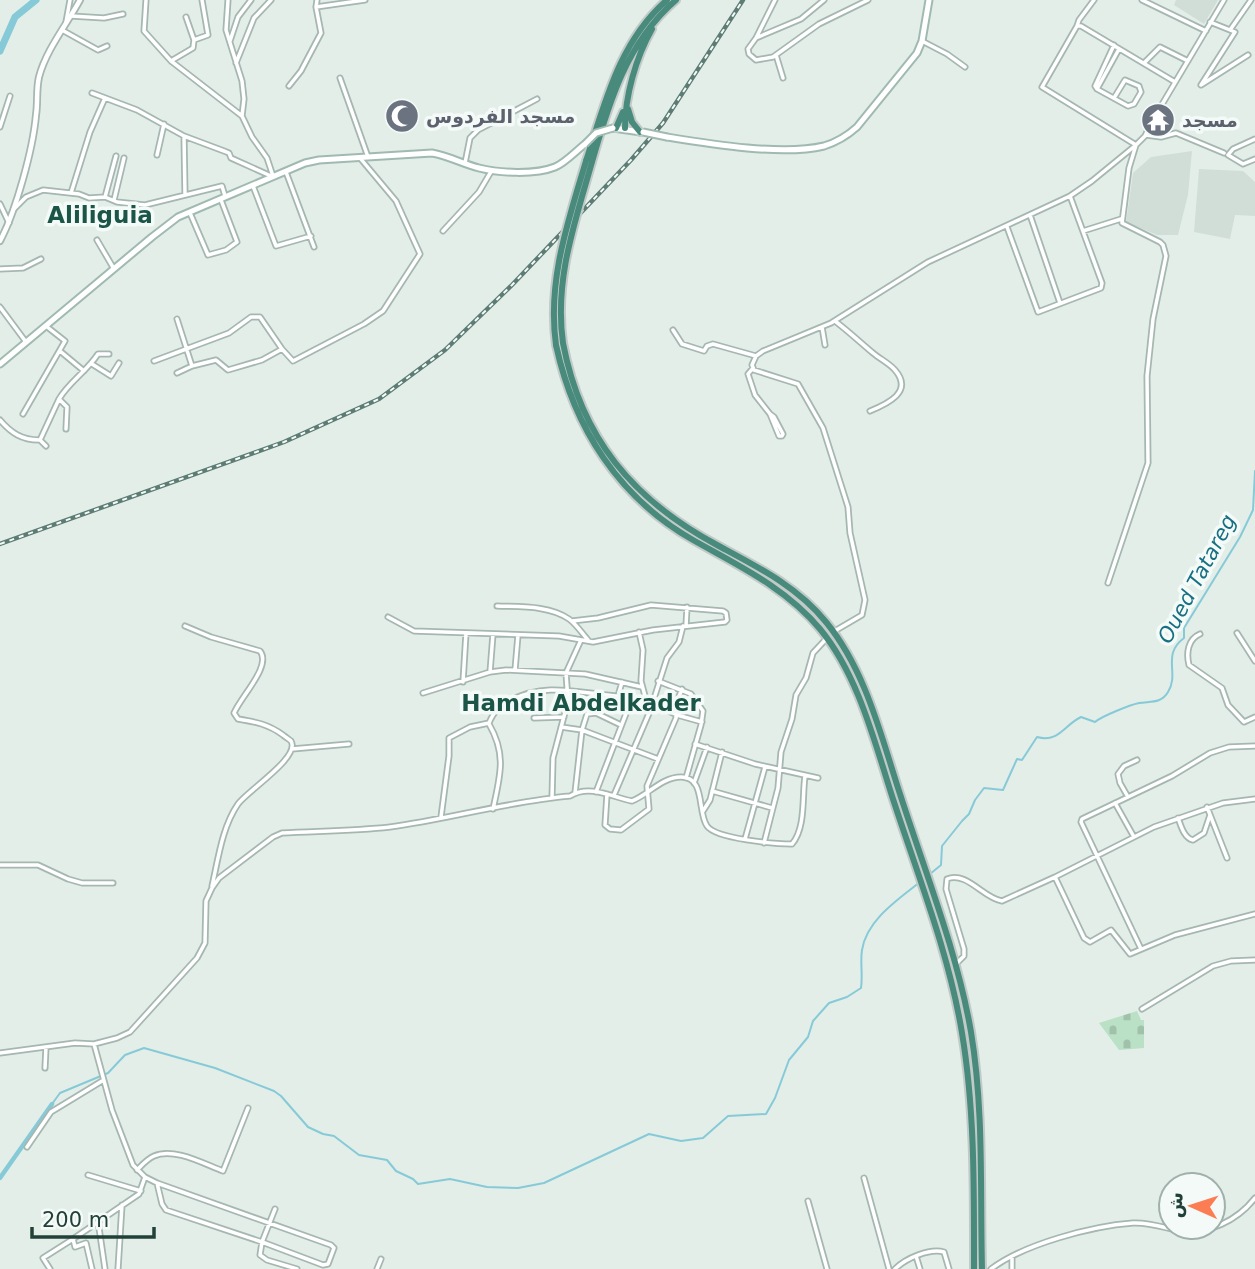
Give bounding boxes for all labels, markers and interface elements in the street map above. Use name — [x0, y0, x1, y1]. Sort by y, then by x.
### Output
mosque icon: مسجد الفردوس — [383, 97, 421, 135]
temple icon: مسجد — [1139, 101, 1177, 139]
place label: مسجد الفردوس — [426, 105, 575, 128]
place label: مسجد — [1182, 109, 1238, 131]
district label: Aliliguia — [47, 202, 153, 228]
water label: Oued Tatareg — [1153, 511, 1241, 647]
district label: Hamdi Abdelkader — [461, 690, 701, 716]
north arrow — [1157, 1171, 1227, 1241]
text: ش — [1163, 1191, 1188, 1219]
scale bar — [32, 1196, 154, 1240]
text: 200 m — [42, 1208, 109, 1232]

